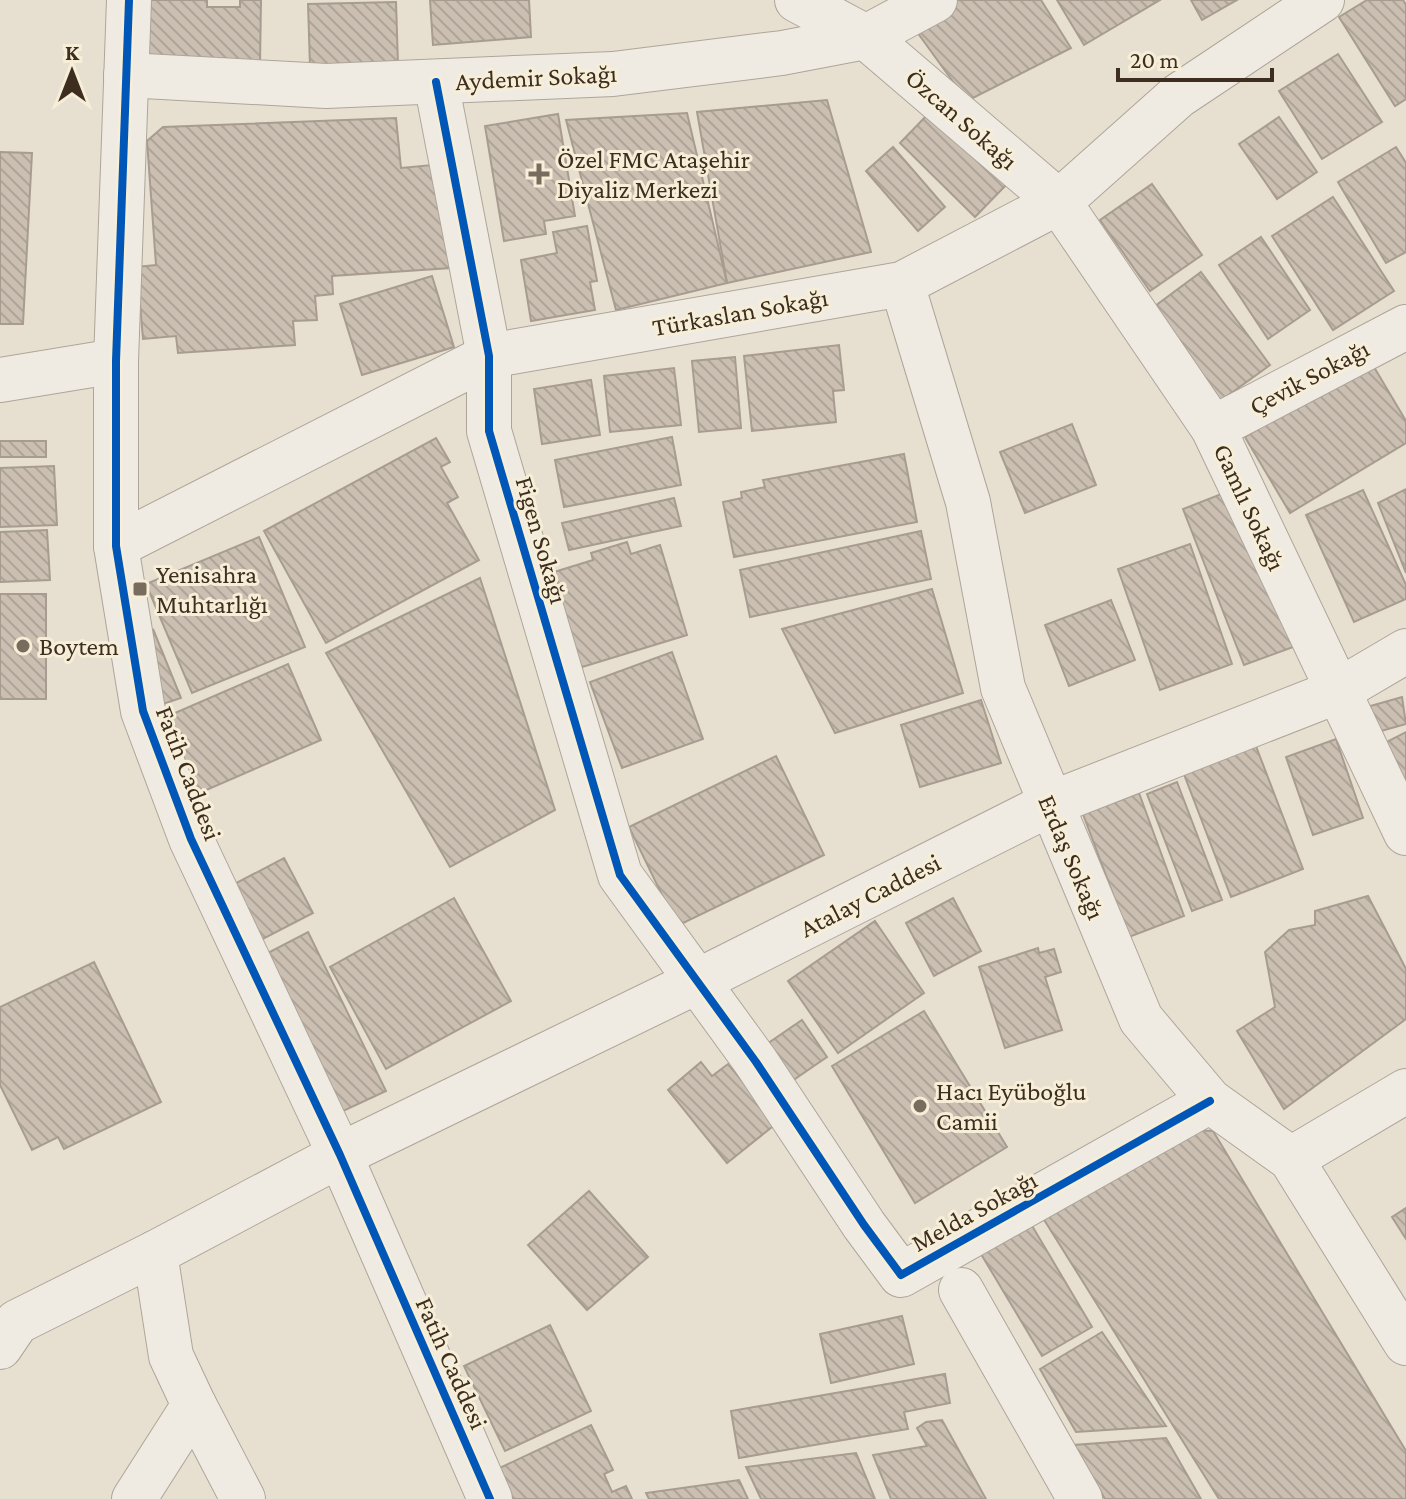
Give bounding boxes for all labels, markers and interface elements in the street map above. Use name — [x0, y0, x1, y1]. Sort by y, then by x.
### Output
north arrow — [32, 32, 112, 112]
scale bar — [1118, 32, 1272, 82]
text: K — [65, 40, 80, 65]
text: 20 m — [1130, 46, 1179, 73]
street label: Aydemir Sokağı — [455, 59, 618, 96]
street label: Özcan Sokağı — [900, 63, 1024, 176]
place label: Özel FMC Ataşehir Diyaliz Merkezi — [557, 145, 750, 204]
marker: Özel FMC Ataşehir Diyaliz Merkezi — [528, 163, 550, 185]
street label: Türkaslan Sokağı — [650, 283, 830, 342]
street label: Çevik Sokağı — [1244, 334, 1374, 421]
street label: Gamlı Sokağı — [1208, 439, 1292, 575]
street label: Figen Sokağı — [510, 473, 574, 607]
place label: Yenisahra Muhtarlığı — [156, 560, 268, 619]
marker: Yenisahra Muhtarlığı — [131, 580, 149, 598]
place label: Boytem — [39, 632, 119, 661]
marker: Boytem — [14, 637, 32, 655]
street label: Fatih Caddesi — [150, 702, 228, 845]
street label: Erdaş Sokağı — [1032, 791, 1111, 924]
street label: Atalay Caddesi — [795, 848, 945, 943]
place label: Hacı Eyüboğlu Camii — [936, 1077, 1087, 1136]
marker: Hacı Eyüboğlu Camii — [911, 1097, 929, 1115]
street label: Melda Sokağı — [906, 1165, 1042, 1258]
street label: Fatih Caddesi — [410, 1293, 494, 1434]

